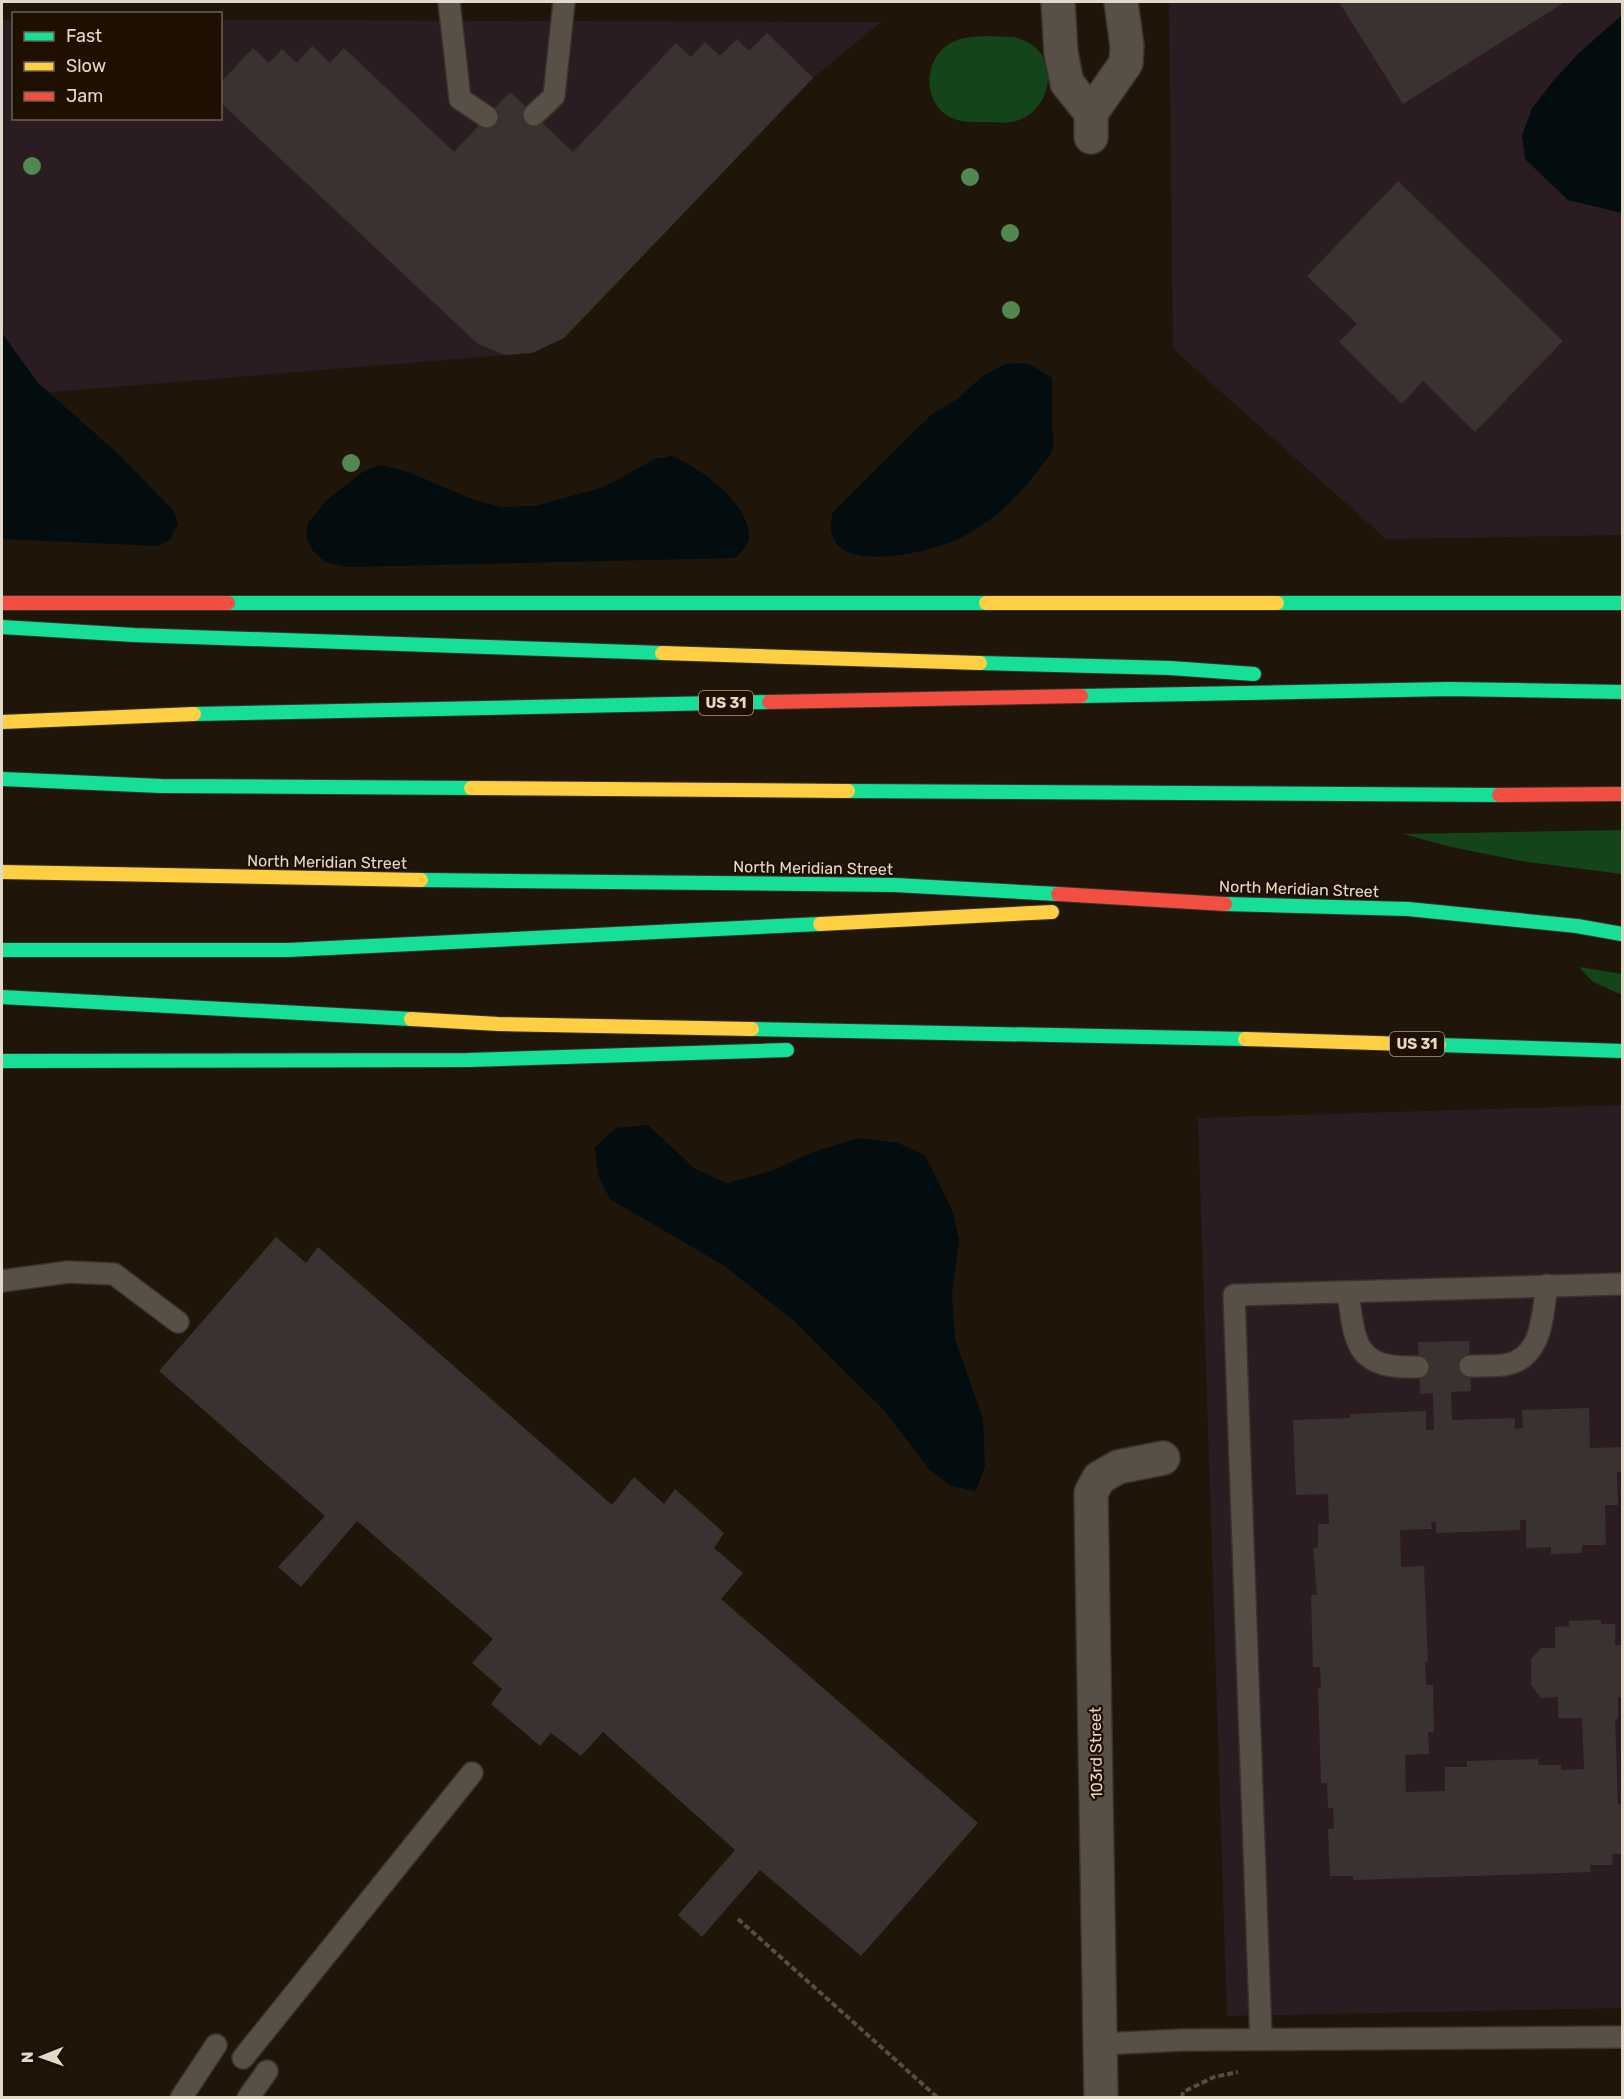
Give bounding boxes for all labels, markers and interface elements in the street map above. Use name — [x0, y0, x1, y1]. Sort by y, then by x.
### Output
legend — [12, 12, 222, 120]
text: Fast — [66, 25, 102, 47]
text: Slow — [66, 55, 106, 77]
text: Jam — [66, 85, 103, 107]
road number: US 31 — [699, 691, 753, 715]
street label: North Meridian Street — [247, 851, 407, 873]
street label: North Meridian Street — [733, 857, 893, 879]
street label: North Meridian Street — [1219, 877, 1379, 901]
road number: US 31 — [1390, 1032, 1444, 1056]
street label: 103rd Street — [1086, 1707, 1106, 1799]
north arrow — [12, 2027, 72, 2087]
text: N — [18, 2051, 37, 2063]

